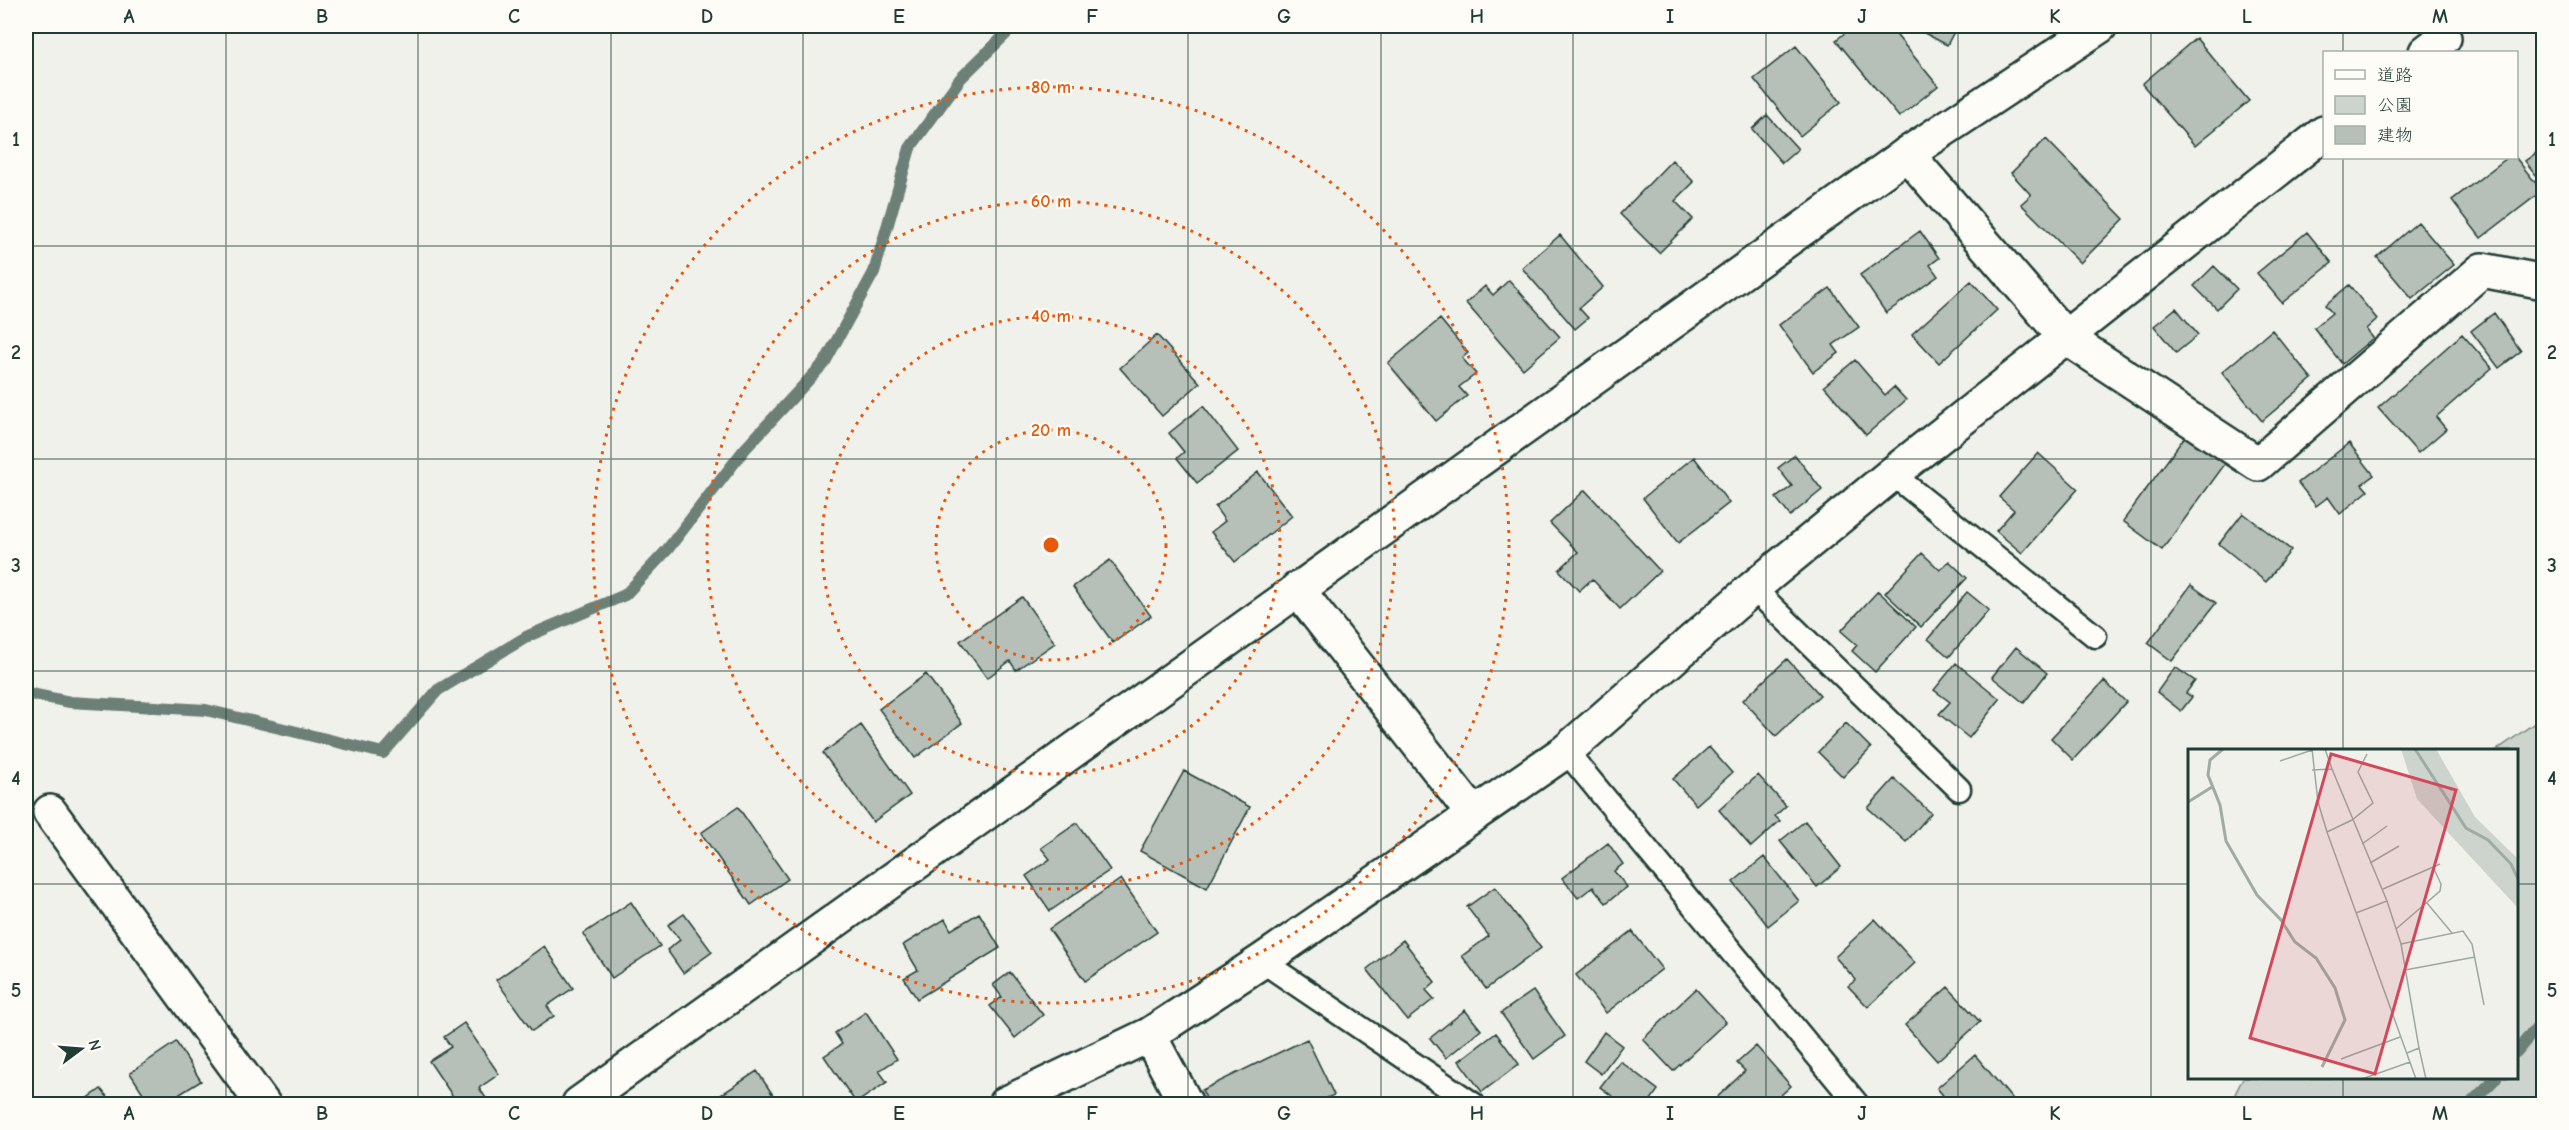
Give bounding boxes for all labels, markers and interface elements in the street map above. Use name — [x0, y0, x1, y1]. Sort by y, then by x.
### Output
text: A — [123, 5, 135, 28]
text: B — [316, 5, 328, 28]
text: C — [508, 5, 520, 28]
text: D — [701, 5, 713, 28]
text: E — [893, 5, 905, 28]
text: F — [1086, 5, 1098, 28]
text: G — [1277, 5, 1291, 28]
text: H — [1470, 5, 1484, 28]
text: I — [1666, 5, 1674, 28]
text: J — [1857, 5, 1867, 28]
text: K — [2049, 5, 2061, 28]
text: L — [2242, 5, 2252, 28]
text: M — [2432, 5, 2448, 28]
legend — [2323, 51, 2518, 159]
text: 道路 — [2377, 65, 2413, 86]
text: 80 m — [1031, 77, 1071, 98]
text: 公園 — [2377, 95, 2413, 116]
text: 建物 — [2377, 125, 2413, 146]
text: 1 — [12, 128, 20, 151]
text: 1 — [2548, 128, 2556, 151]
text: 60 m — [1031, 191, 1071, 212]
text: 40 m — [1031, 306, 1071, 327]
text: 2 — [11, 341, 21, 364]
text: 2 — [2547, 341, 2557, 364]
text: 20 m — [1031, 420, 1071, 441]
centre of rings — [1041, 535, 1061, 555]
text: 3 — [11, 554, 21, 577]
text: 3 — [2547, 554, 2557, 577]
inset map — [2188, 749, 2518, 1079]
text: 4 — [11, 767, 21, 790]
text: 4 — [2547, 767, 2557, 790]
text: 5 — [11, 979, 21, 1002]
text: 5 — [2547, 979, 2557, 1002]
north arrow — [51, 1019, 111, 1079]
text: N — [84, 1038, 105, 1053]
text: A — [123, 1102, 135, 1125]
text: B — [316, 1102, 328, 1125]
text: C — [508, 1102, 520, 1125]
text: D — [701, 1102, 713, 1125]
text: E — [893, 1102, 905, 1125]
text: F — [1086, 1102, 1098, 1125]
text: G — [1277, 1102, 1291, 1125]
text: H — [1470, 1102, 1484, 1125]
text: I — [1666, 1102, 1674, 1125]
text: J — [1857, 1102, 1867, 1125]
text: K — [2049, 1102, 2061, 1125]
text: L — [2242, 1102, 2252, 1125]
text: M — [2432, 1102, 2448, 1125]

